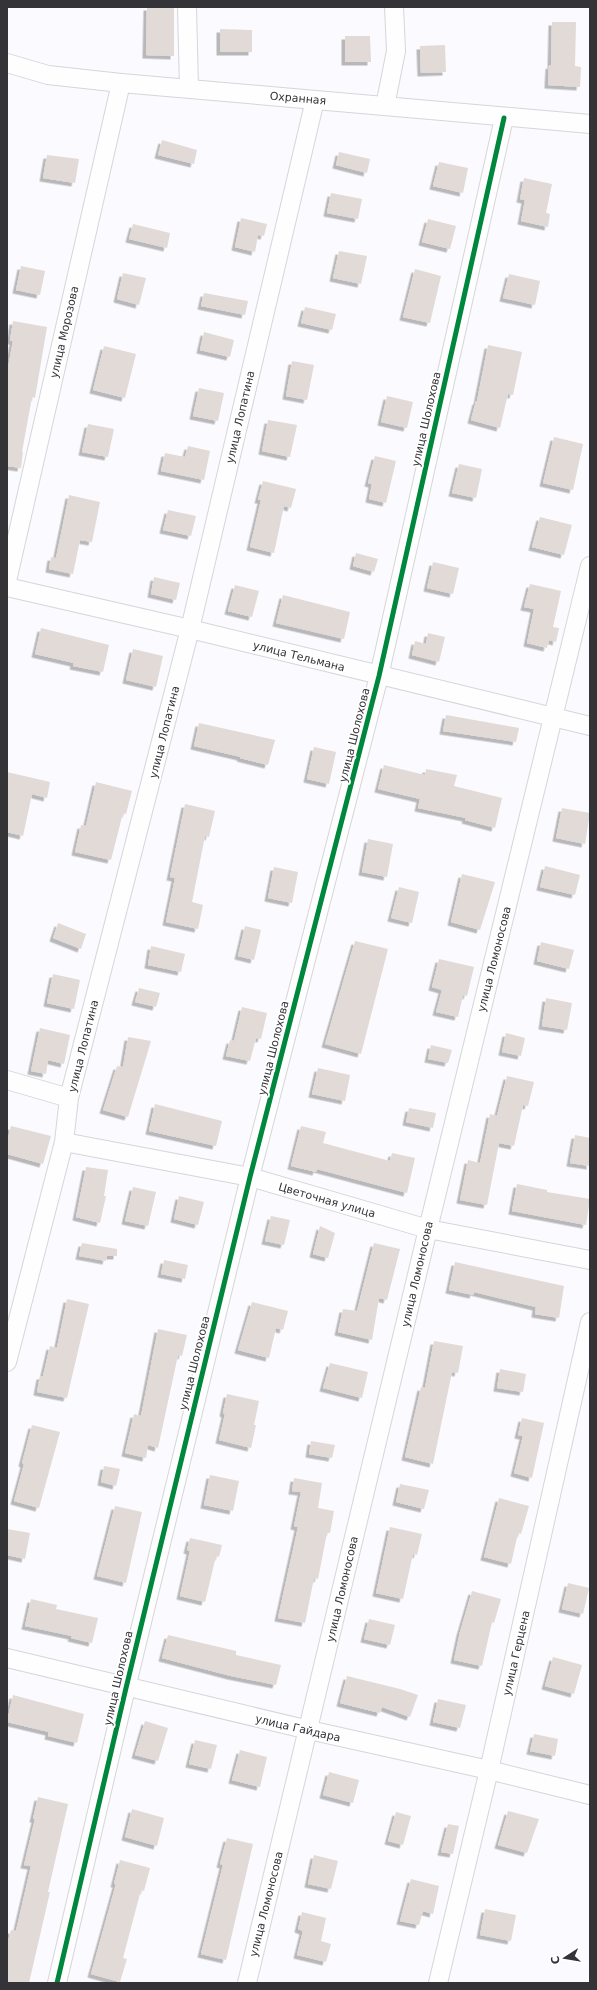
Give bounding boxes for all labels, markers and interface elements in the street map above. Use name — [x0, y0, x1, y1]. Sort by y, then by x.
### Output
street label: Охранная — [269, 90, 327, 107]
street label: улица Морозова — [48, 285, 81, 379]
street label: улица Лопатина — [223, 369, 257, 465]
street label: улица Шолохова — [409, 370, 444, 468]
street label: улица Тельмана — [252, 639, 346, 674]
street label: улица Лопатина — [147, 685, 182, 780]
street label: улица Шолохова — [336, 686, 373, 784]
street label: улица Ломоносова — [475, 905, 514, 1013]
street label: улица Лопатина — [66, 999, 101, 1094]
street label: улица Шолохова — [255, 999, 292, 1097]
street label: Цветочная улица — [277, 1180, 377, 1221]
street label: улица Ломоносова — [399, 1220, 436, 1328]
street label: улица Шолохова — [176, 1314, 213, 1412]
street label: улица Ломоносова — [324, 1535, 361, 1643]
street label: улица Герцена — [500, 1609, 533, 1697]
street label: улица Шолохова — [101, 1629, 136, 1727]
street label: улица Гайдара — [254, 1712, 342, 1745]
street label: улица Ломоносова — [247, 1850, 286, 1958]
north arrow — [545, 1938, 585, 1978]
text: С — [549, 1955, 563, 1965]

